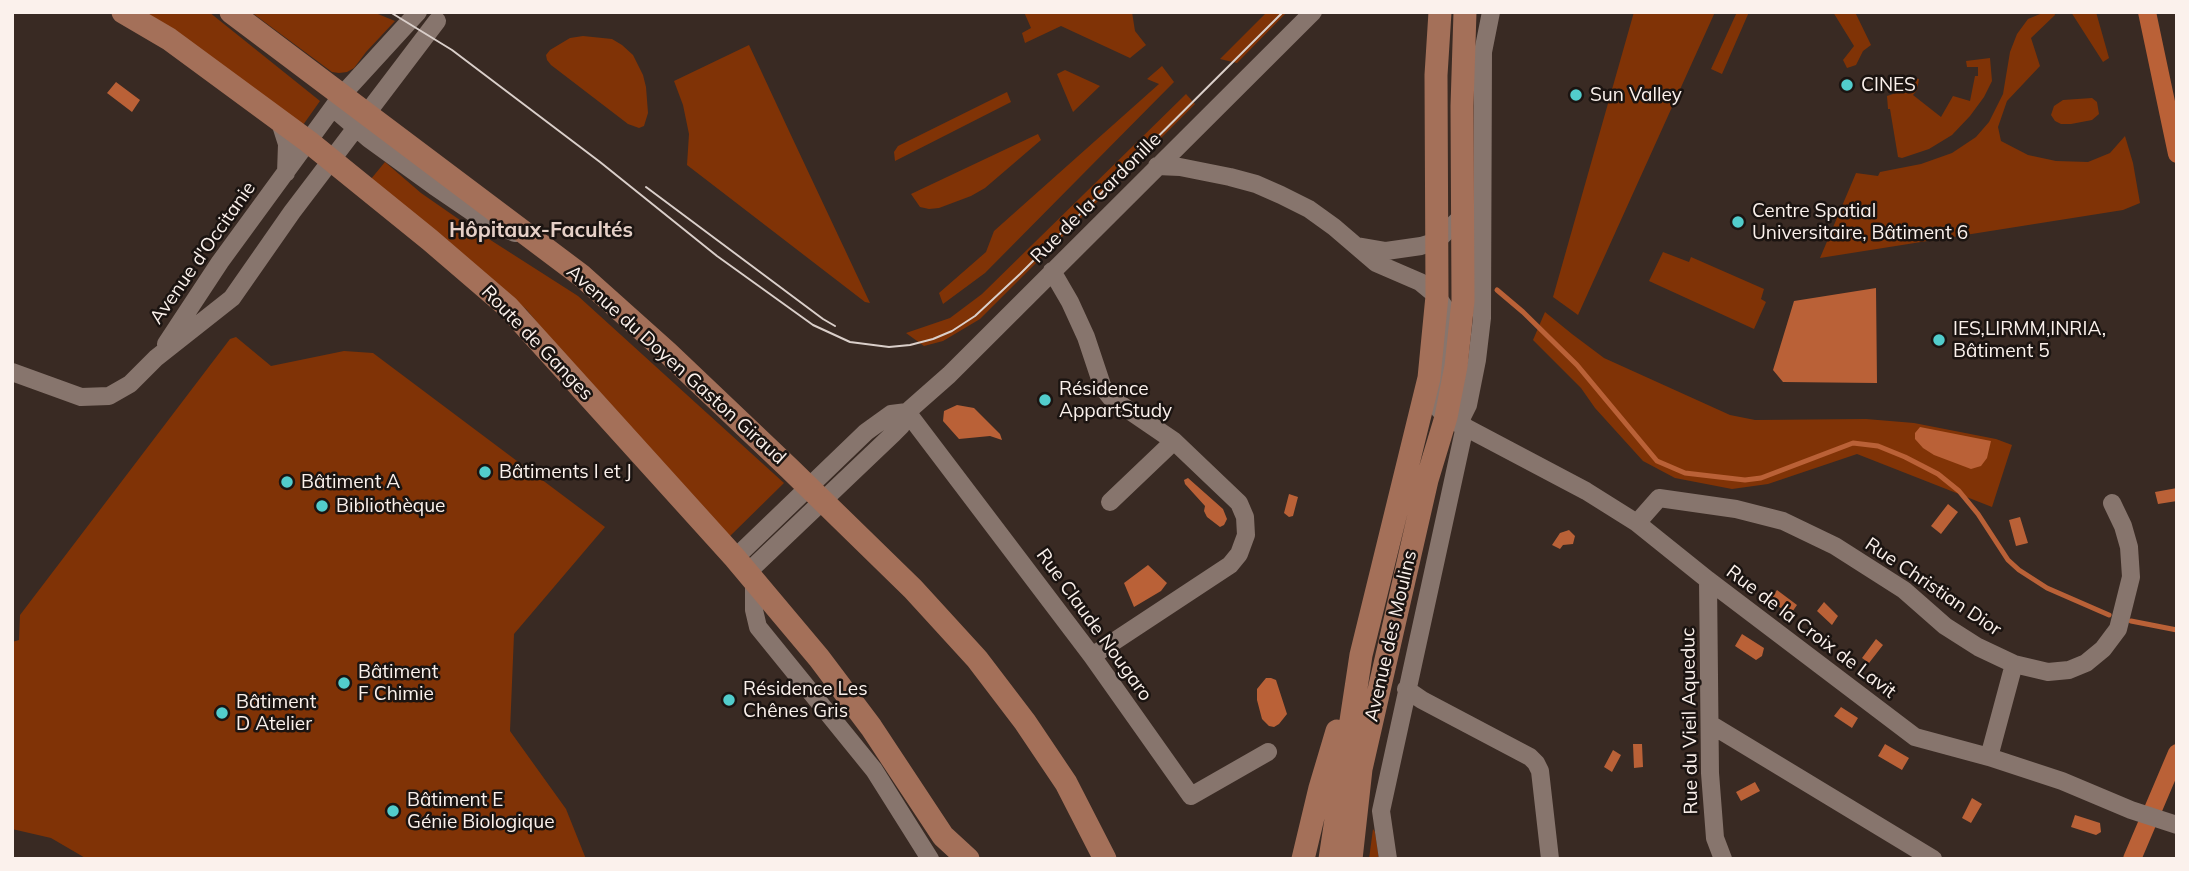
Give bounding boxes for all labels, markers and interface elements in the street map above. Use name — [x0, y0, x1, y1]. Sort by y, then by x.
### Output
place label: CINES — [1861, 74, 1916, 96]
marker: CINES — [1839, 77, 1855, 93]
place label: Sun Valley — [1590, 84, 1682, 106]
marker: Sun Valley — [1568, 87, 1584, 103]
street label: Rue de la Cardonille — [1026, 128, 1166, 268]
street label: Avenue d'Occitanie — [145, 177, 261, 329]
place label: Centre Spatial Universitaire, Bâtiment 6 — [1752, 200, 1968, 244]
marker: Centre Spatial Universitaire, Bâtiment 6 — [1730, 214, 1746, 230]
district label: Hôpitaux-Facultés — [449, 218, 633, 244]
street label: Avenue du Doyen Gaston Giraud — [562, 261, 790, 469]
street label: Route de Ganges — [476, 281, 598, 405]
place label: IES,LIRMM,INRIA, Bâtiment 5 — [1953, 318, 2106, 362]
marker: IES,LIRMM,INRIA, Bâtiment 5 — [1931, 332, 1947, 348]
place label: Résidence AppartStudy — [1059, 378, 1172, 422]
marker: Résidence AppartStudy — [1037, 392, 1053, 408]
place label: Bâtiments I et J — [499, 461, 632, 483]
marker: Bâtiments I et J — [477, 464, 493, 480]
place label: Bâtiment A — [301, 471, 400, 493]
marker: Bâtiment A — [279, 474, 295, 490]
place label: Bibliothèque — [336, 495, 445, 517]
marker: Bibliothèque — [314, 498, 330, 514]
street label: Rue Christian Dior — [1861, 533, 2005, 641]
street label: Rue Claude Nougaro — [1031, 544, 1157, 706]
street label: Avenue des Moulins — [1360, 548, 1422, 724]
street label: Rue de la Croix de Lavit — [1722, 561, 1900, 703]
street label: Rue du Vieil Aqueduc — [1677, 627, 1703, 815]
place label: Bâtiment F Chimie — [358, 661, 438, 705]
marker: Bâtiment F Chimie — [336, 675, 352, 691]
place label: Résidence Les Chênes Gris — [743, 678, 868, 722]
place label: Bâtiment D Atelier — [236, 691, 316, 735]
marker: Résidence Les Chênes Gris — [721, 692, 737, 708]
marker: Bâtiment D Atelier — [214, 705, 230, 721]
place label: Bâtiment E Génie Biologique — [407, 789, 555, 833]
marker: Bâtiment E Génie Biologique — [385, 803, 401, 819]

